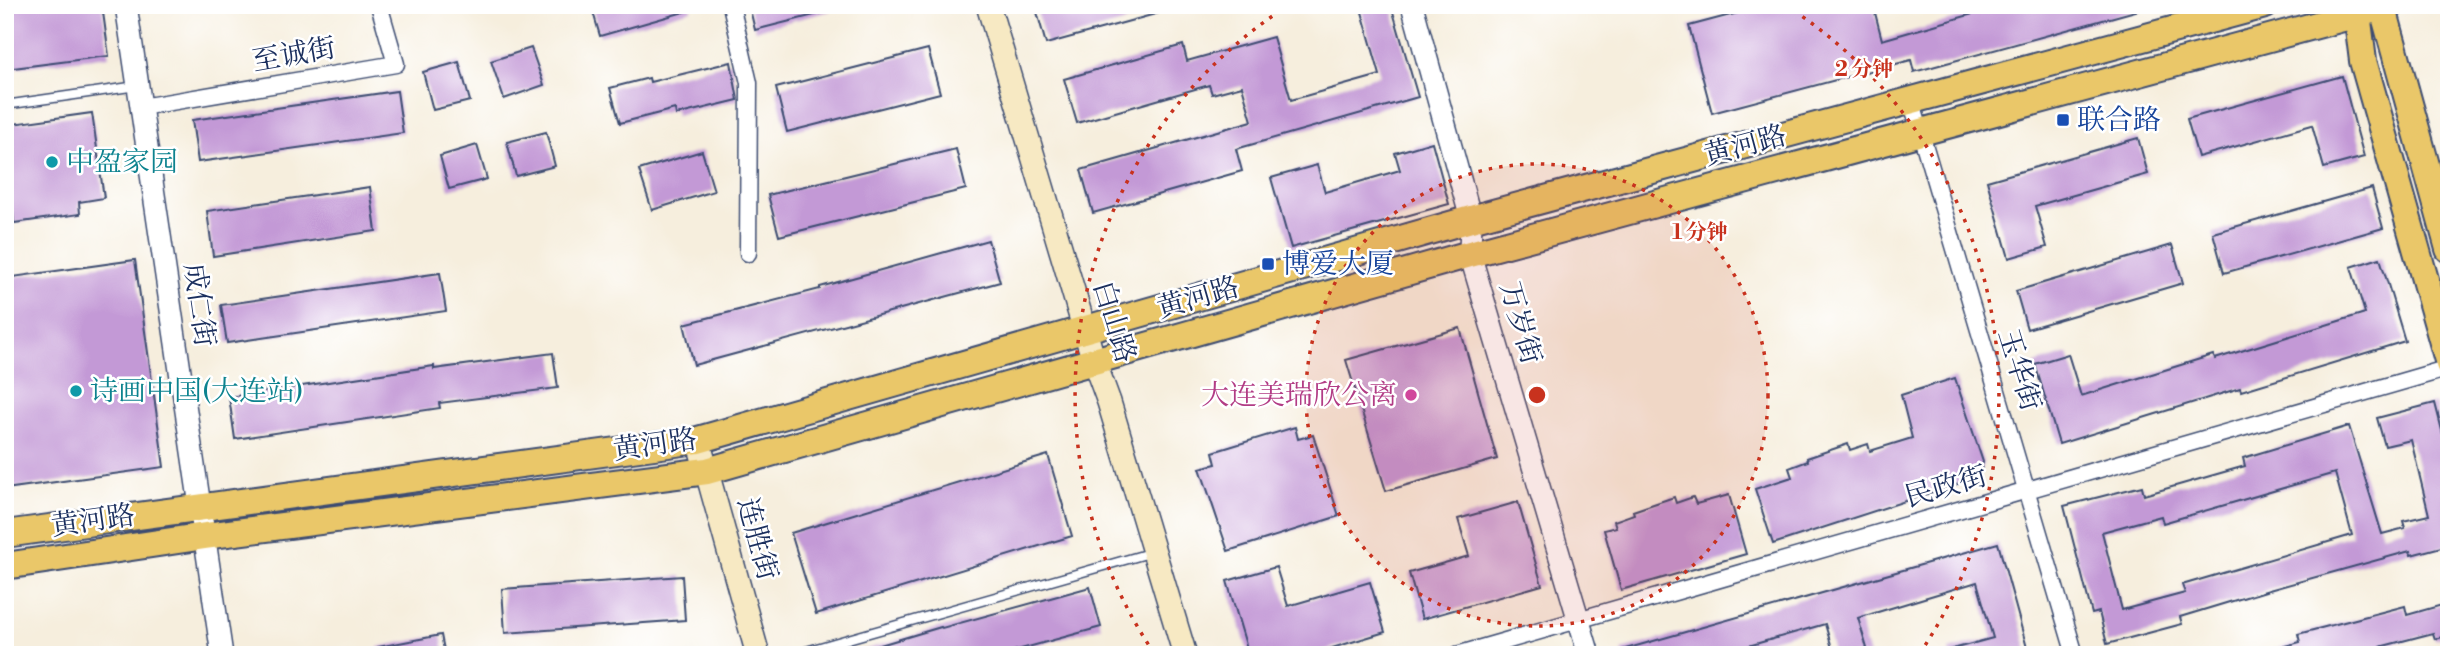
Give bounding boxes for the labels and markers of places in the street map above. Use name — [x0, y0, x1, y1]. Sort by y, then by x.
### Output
place label: 联合路 — [2077, 103, 2161, 138]
marker: 联合路 — [2055, 112, 2071, 128]
place label: 中盈家园 — [66, 145, 178, 180]
marker: 中盈家园 — [44, 154, 60, 170]
place label: 博爱大厦 — [1282, 247, 1394, 282]
marker: 博爱大厦 — [1260, 256, 1276, 272]
place label: 诗画中国(大连站) — [90, 374, 303, 409]
place label: 大连美瑞欣公离 — [1201, 378, 1397, 413]
marker: 诗画中国(大连站) — [68, 383, 84, 399]
centre of rings — [1525, 383, 1549, 407]
marker: 大连美瑞欣公离 — [1403, 387, 1419, 403]

